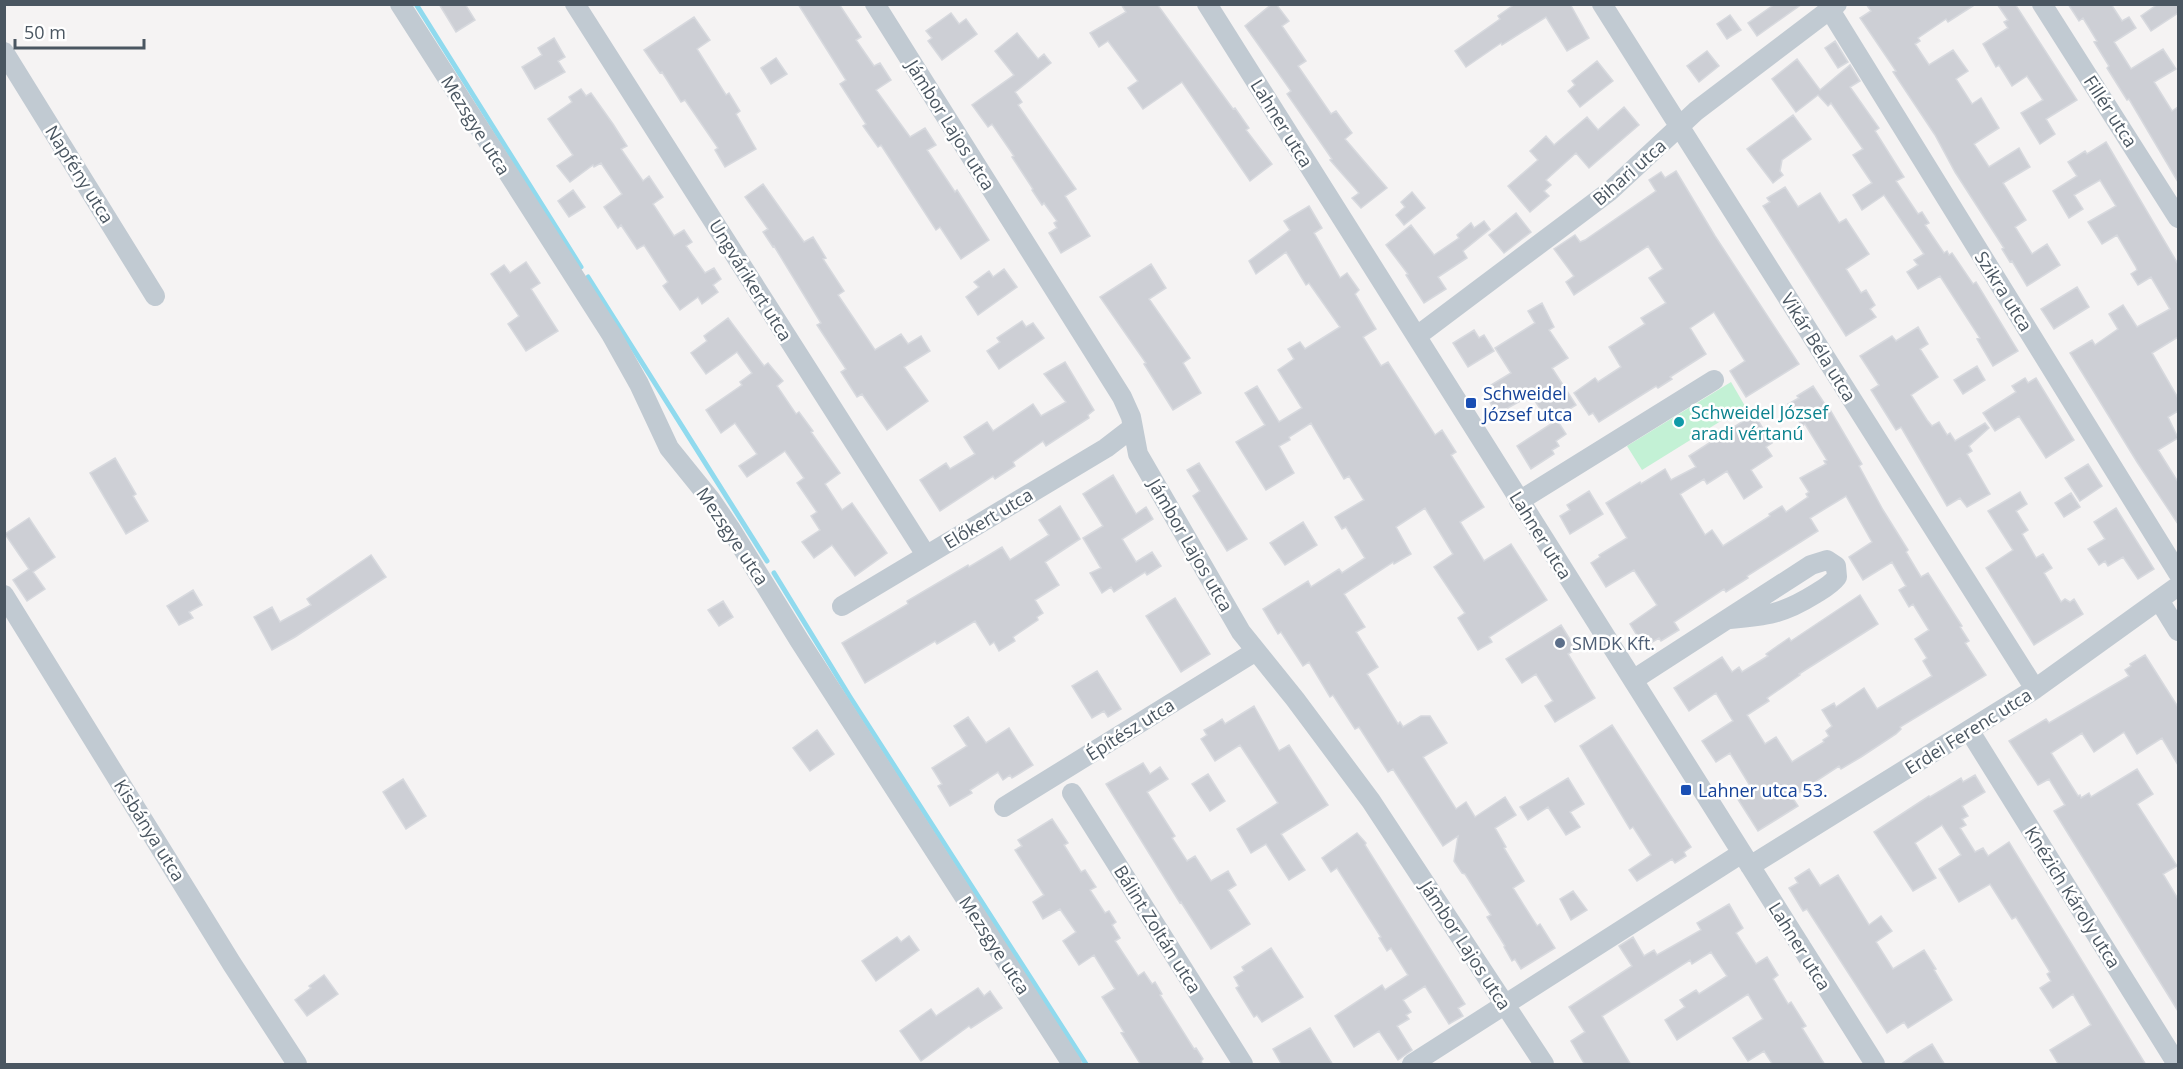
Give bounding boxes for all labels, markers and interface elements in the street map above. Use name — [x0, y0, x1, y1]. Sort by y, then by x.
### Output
scale bar — [15, 12, 144, 50]
text: 50 m — [24, 20, 66, 44]
street label: Jámbor Lajos utca — [900, 54, 1001, 195]
street label: Fillér utca — [2079, 70, 2143, 152]
street label: Mezsgye utca — [436, 71, 516, 179]
street label: Lahner utca — [1245, 74, 1319, 172]
street label: Napfény utca — [40, 120, 120, 228]
street label: Bihari utca — [1587, 133, 1671, 211]
street label: Ungvárikert utca — [704, 215, 798, 345]
street label: Szikra utca — [1970, 246, 2038, 336]
street label: Vikár Béla utca — [1776, 288, 1862, 406]
place label: Schweidel József utca — [1481, 381, 1573, 426]
marker: Schweidel József utca — [1464, 396, 1478, 410]
place label: Schweidel József aradi vértanú — [1691, 400, 1829, 445]
marker: Schweidel József aradi vértanú — [1672, 415, 1686, 429]
street label: Jámbor Lajos utca — [1142, 473, 1239, 616]
street label: Mezsgye utca — [691, 482, 775, 590]
street label: Előkert utca — [939, 482, 1037, 554]
street label: Lahner utca — [1504, 486, 1578, 584]
place label: SMDK Kft. — [1572, 631, 1655, 655]
marker: SMDK Kft. — [1553, 636, 1567, 650]
street label: Erdei Ferenc utca — [1900, 682, 2036, 780]
street label: Építész utca — [1081, 692, 1179, 766]
street label: Kisbánya utca — [109, 774, 191, 886]
place label: Lahner utca 53. — [1698, 778, 1828, 802]
marker: Lahner utca 53. — [1679, 783, 1693, 797]
street label: Knézich Károly utca — [2020, 822, 2126, 972]
street label: Bálint Zoltán utca — [1109, 860, 1207, 998]
street label: Jámbor Lajos utca — [1414, 874, 1517, 1014]
street label: Mezsgye utca — [954, 891, 1036, 999]
street label: Lahner utca — [1763, 897, 1837, 995]

